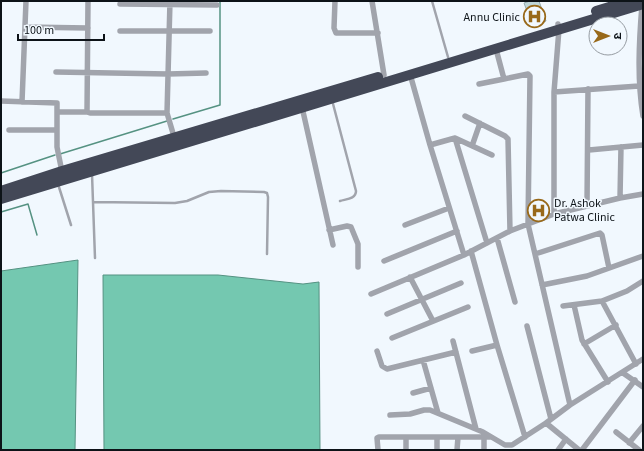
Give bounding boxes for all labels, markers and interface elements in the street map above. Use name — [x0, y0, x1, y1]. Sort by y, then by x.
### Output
hospital icon: Annu Clinic — [522, 4, 548, 30]
place label: Annu Clinic — [464, 9, 521, 26]
scale bar — [18, 16, 104, 42]
north arrow — [588, 16, 628, 56]
text: 100 m — [24, 22, 54, 39]
text: उ — [610, 33, 625, 40]
place label: Dr. Ashok Patwa Clinic — [554, 195, 616, 226]
hospital icon: Dr. Ashok Patwa Clinic — [526, 197, 552, 223]

